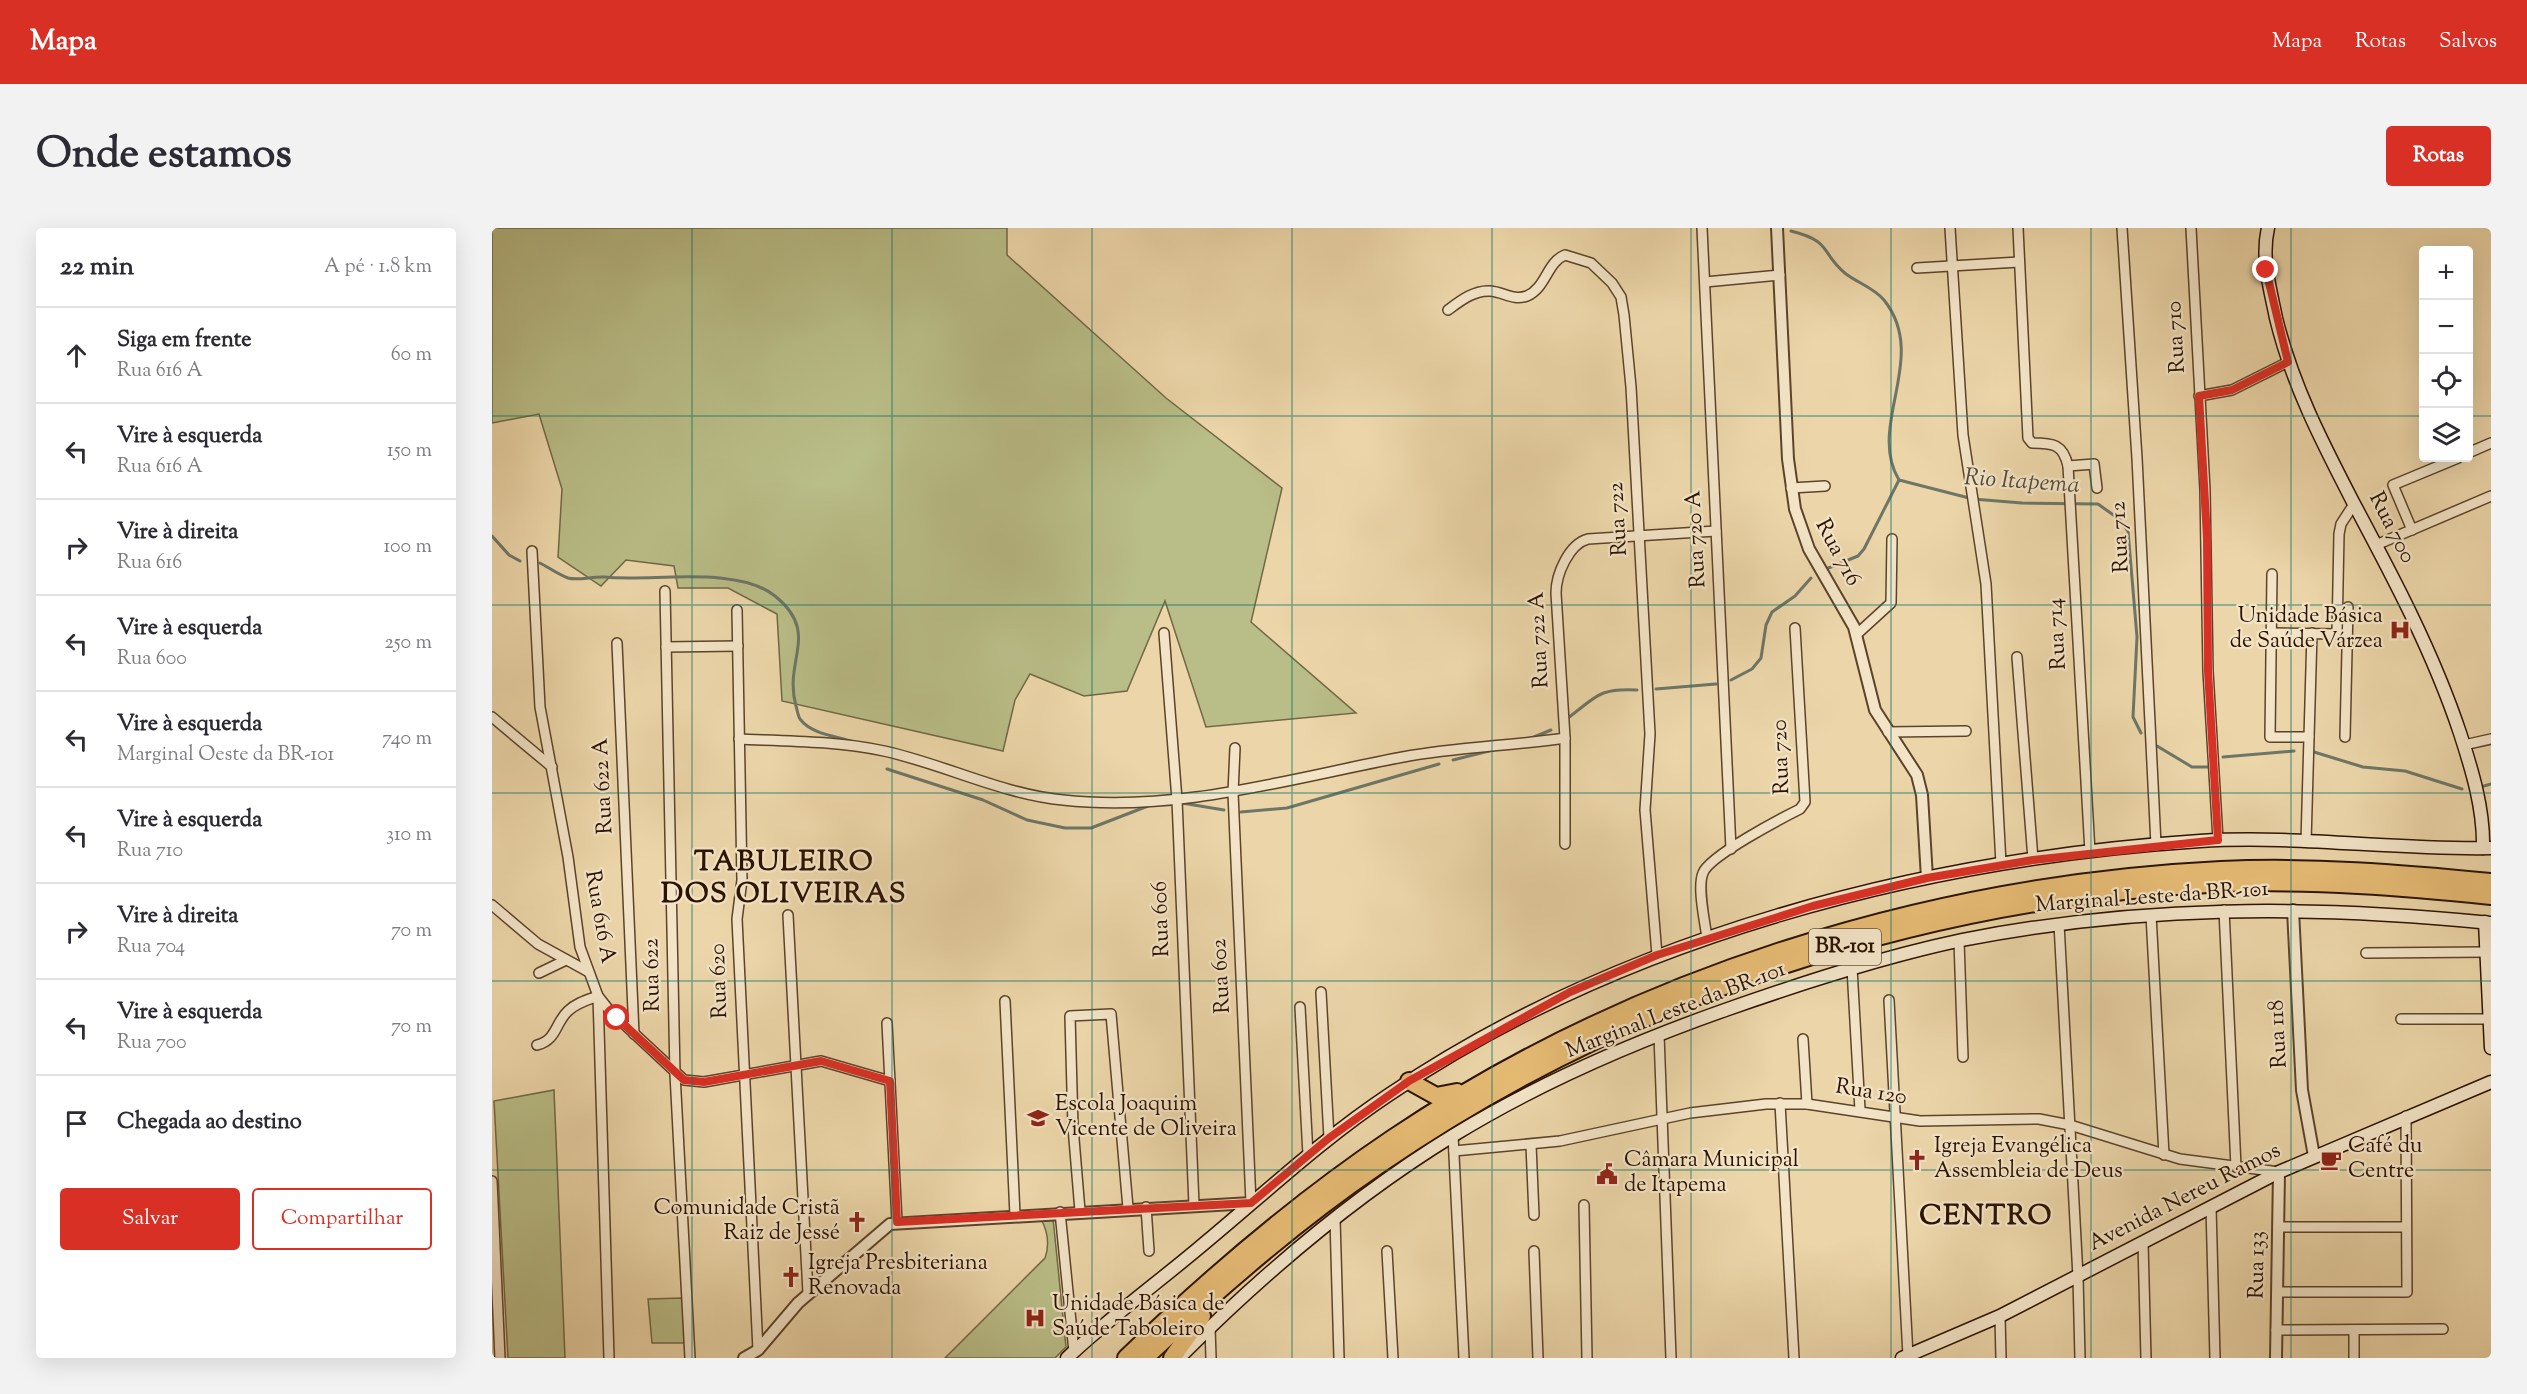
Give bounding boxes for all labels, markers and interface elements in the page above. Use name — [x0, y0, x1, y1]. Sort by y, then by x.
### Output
text: Mapa — [30, 22, 97, 62]
text: Mapa — [2272, 27, 2322, 57]
text: Rotas — [2355, 27, 2406, 57]
text: Salvos — [2439, 27, 2497, 57]
text: Onde estamos — [36, 126, 292, 186]
button: Rotas — [2386, 126, 2491, 186]
map controls — [2419, 246, 2473, 462]
button: + — [2419, 246, 2473, 300]
text: 22 min — [60, 249, 134, 286]
text: A pé · 1.8 km — [324, 253, 432, 282]
route end — [2252, 256, 2278, 282]
street label: Rua 710 — [2159, 300, 2195, 374]
button: − — [2419, 300, 2473, 354]
text: Siga em frente — [117, 325, 252, 357]
icon: ahead — [60, 339, 93, 372]
text: 60 m — [391, 341, 432, 370]
button: locate — [2419, 354, 2473, 408]
text: Rua 616 A — [117, 357, 203, 386]
button: layers — [2419, 408, 2473, 462]
text: Vire à esquerda — [117, 421, 262, 453]
icon: left — [60, 435, 93, 468]
text: 150 m — [387, 437, 432, 466]
text: Rua 616 A — [117, 453, 203, 482]
water label: Rio Itapema — [1963, 461, 2081, 503]
street label: Rua 722 — [1601, 481, 1637, 557]
street label: Rua 700 — [2359, 487, 2423, 569]
street label: Rua 720 A — [1678, 489, 1716, 589]
street label: Rua 712 — [2103, 500, 2139, 574]
street label: Rua 716 — [1806, 514, 1868, 592]
text: Vire à direita — [117, 517, 239, 549]
icon: right — [60, 531, 93, 564]
text: 100 m — [383, 533, 432, 562]
text: Rua 616 — [117, 549, 182, 578]
street label: Rua 722 A — [1521, 591, 1559, 689]
street label: Rua 714 — [2040, 597, 2076, 671]
place label: Unidade Básica de Saúde Várzea — [2230, 601, 2383, 658]
text: Vire à esquerda — [117, 613, 262, 645]
hospital icon: Unidade Básica de Saúde Várzea — [2388, 618, 2412, 642]
icon: left — [60, 627, 93, 660]
text: 250 m — [384, 629, 432, 658]
text: Rua 600 — [117, 645, 187, 674]
text: Vire à esquerda — [117, 709, 262, 741]
street label: Rua 720 — [1765, 719, 1799, 795]
icon: left — [60, 723, 93, 756]
text: 740 m — [382, 725, 432, 754]
street label: Rua 622 A — [585, 737, 623, 835]
text: Marginal Oeste da BR-101 — [117, 741, 334, 770]
text: Vire à esquerda — [117, 805, 262, 837]
icon: left — [60, 819, 93, 852]
text: 310 m — [386, 821, 432, 850]
text: Rua 710 — [117, 837, 183, 866]
district label: TABULEIRO DOS OLIVEIRAS — [661, 843, 907, 915]
street label: Rua 616 A — [575, 868, 623, 966]
street label: Marginal Leste da BR-101 — [2034, 874, 2270, 922]
street label: Rua 606 — [1145, 880, 1179, 958]
text: Vire à direita — [117, 901, 239, 933]
icon: right — [60, 915, 93, 948]
text: 70 m — [391, 917, 432, 946]
road number: BR-101 — [1809, 929, 1881, 965]
text: Rua 704 — [117, 933, 185, 962]
street label: Rua 622 — [636, 938, 670, 1012]
street label: Rua 602 — [1204, 938, 1240, 1014]
street label: Rua 620 — [703, 943, 737, 1019]
street label: Marginal Leste da BR-101 — [1561, 954, 1791, 1068]
text: Vire à esquerda — [117, 997, 262, 1029]
street label: Rua 118 — [2261, 999, 2297, 1069]
route start — [603, 1004, 629, 1030]
icon: left — [60, 1011, 93, 1044]
text: 70 m — [391, 1013, 432, 1042]
text: Rua 700 — [117, 1029, 187, 1058]
street label: Rua 120 — [1833, 1072, 1909, 1114]
place label: Escola Joaquim Vicente de Oliveira — [1055, 1089, 1237, 1146]
school or university icon: Escola Joaquim Vicente de Oliveira — [1026, 1106, 1050, 1130]
icon: arrive — [60, 1107, 93, 1140]
text: Chegada ao destino — [117, 1107, 302, 1139]
place label: Igreja Evangélica Assembleia de Deus — [1934, 1131, 2123, 1188]
place label: Café du Centre — [2348, 1131, 2423, 1188]
street label: Avenida Nereu Ramos — [2083, 1136, 2287, 1260]
place label: Câmara Municipal de Itapema — [1624, 1145, 1799, 1202]
church icon: Igreja Evangélica Assembleia de Deus — [1905, 1148, 1929, 1172]
cafe icon: Café du Centre — [2319, 1148, 2343, 1172]
public building icon: Câmara Municipal de Itapema — [1595, 1162, 1619, 1186]
button: Salvar — [60, 1188, 240, 1250]
button: Compartilhar — [252, 1188, 432, 1250]
place label: Comunidade Cristã Raiz de Jessé — [653, 1193, 840, 1250]
district label: CENTRO — [1919, 1197, 2053, 1237]
church icon: Comunidade Cristã Raiz de Jessé — [845, 1210, 869, 1234]
street label: Rua 133 — [2241, 1231, 2275, 1299]
place label: Igreja Presbiteriana Renovada — [808, 1248, 988, 1305]
church icon: Igreja Presbiteriana Renovada — [779, 1265, 803, 1289]
place label: Unidade Básica de Saúde Taboleiro — [1052, 1289, 1225, 1346]
hospital icon: Unidade Básica de Saúde Taboleiro — [1023, 1306, 1047, 1330]

